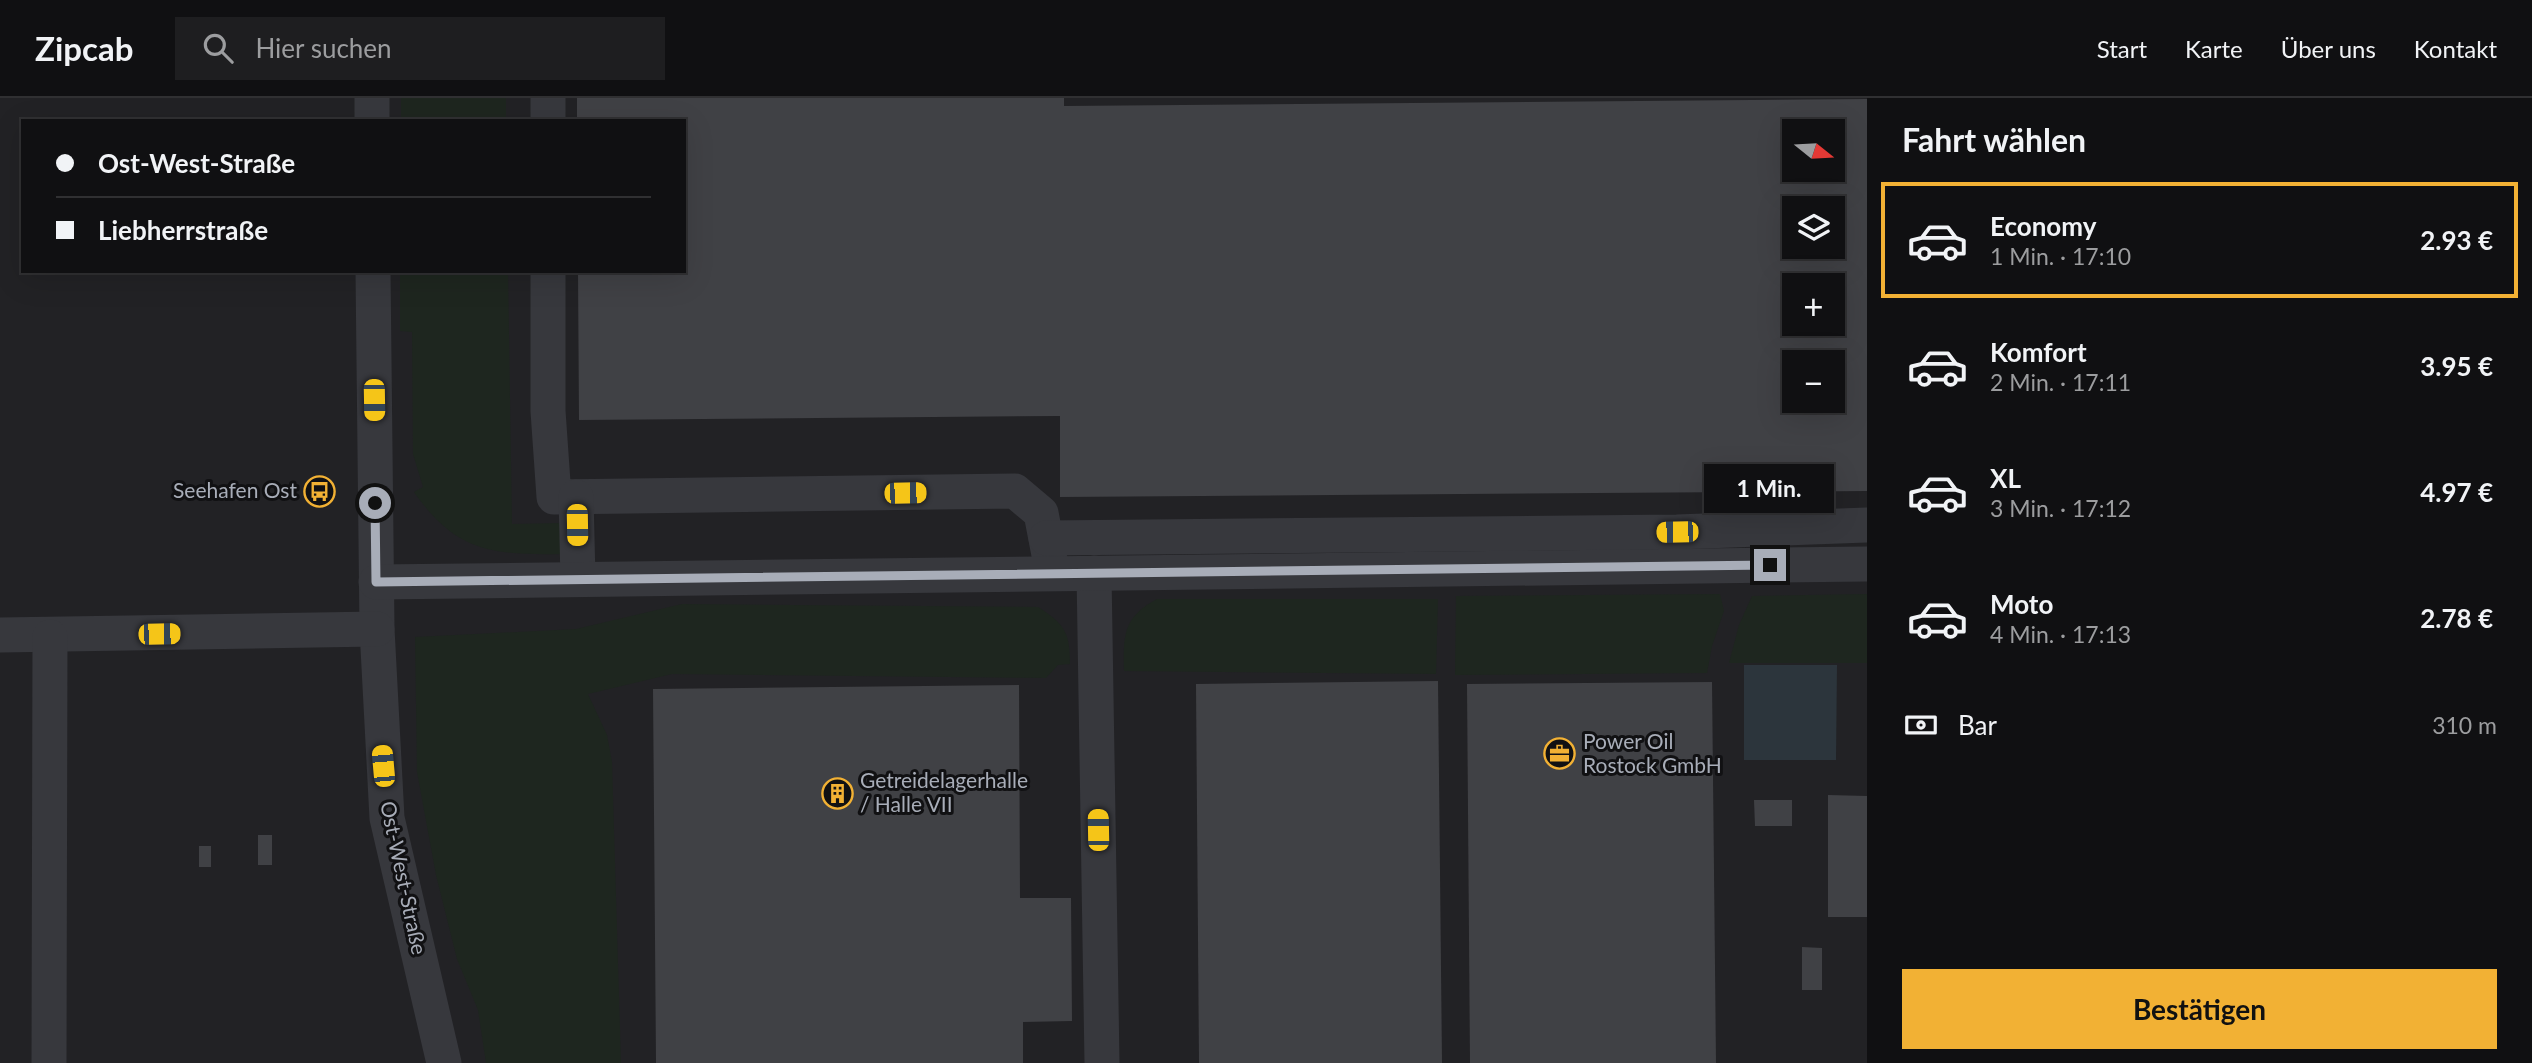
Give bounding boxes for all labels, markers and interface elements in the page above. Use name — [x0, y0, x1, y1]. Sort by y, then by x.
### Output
search box — [175, 17, 665, 80]
text: Zipcab — [35, 28, 133, 68]
icon: search — [199, 29, 237, 67]
text: Hier suchen — [255, 32, 392, 64]
text: Start — [2097, 34, 2147, 63]
text: Karte — [2185, 34, 2243, 63]
text: Über uns — [2281, 34, 2376, 63]
text: Kontakt — [2414, 34, 2497, 63]
north arrow — [1782, 119, 1844, 182]
map controls — [1782, 119, 1845, 413]
text: Fahrt wählen — [1902, 120, 2086, 159]
text: Ost-West-Straße — [98, 147, 295, 179]
button: layers — [1782, 196, 1845, 259]
icon: car — [1906, 209, 1969, 272]
text: Economy — [1990, 210, 2096, 242]
text: Liebherrstraße — [98, 214, 268, 246]
text: 2.93 € — [2420, 224, 2493, 256]
text: 1 Min. · 17:10 — [1990, 242, 2131, 270]
button: + — [1782, 273, 1845, 336]
icon: car — [1906, 335, 1969, 398]
text: Komfort — [1990, 336, 2087, 368]
button: − — [1782, 350, 1845, 413]
text: 3.95 € — [2420, 350, 2493, 382]
text: 2 Min. · 17:11 — [1990, 368, 2131, 396]
car — [364, 379, 385, 421]
icon: car — [1906, 461, 1969, 524]
text: XL — [1990, 462, 2021, 494]
callout: 1 Min. — [1705, 463, 1835, 512]
bus stop icon: Seehafen Ost — [303, 474, 337, 508]
text: 1 Min. — [1737, 474, 1801, 502]
text: 4.97 € — [2420, 476, 2493, 508]
place label: Seehafen Ost — [173, 477, 297, 502]
car — [884, 482, 927, 504]
route start — [359, 487, 391, 519]
text: 3 Min. · 17:12 — [1990, 494, 2131, 522]
car — [567, 504, 588, 546]
car — [1656, 521, 1699, 543]
route end — [1754, 549, 1786, 581]
icon: car — [1906, 587, 1969, 650]
text: Moto — [1990, 588, 2053, 620]
text: 2.78 € — [2420, 602, 2493, 634]
text: 4 Min. · 17:13 — [1990, 620, 2131, 648]
car — [138, 623, 181, 645]
icon: cash — [1902, 706, 1940, 744]
text: Bar — [1958, 709, 1997, 741]
text: 310 m — [2432, 711, 2497, 739]
place label: Power Oil Rostock GmbH — [1583, 728, 1722, 777]
office icon: Power Oil Rostock GmbH — [1543, 737, 1577, 771]
car — [371, 744, 396, 788]
place label: Getreidelagerhalle / Halle VII — [860, 767, 1028, 816]
building icon: Getreidelagerhalle / Halle VII — [820, 776, 854, 810]
street label: Ost-West-Straße — [376, 799, 433, 957]
car — [1088, 809, 1109, 851]
button: Bestätigen — [1902, 969, 2497, 1049]

